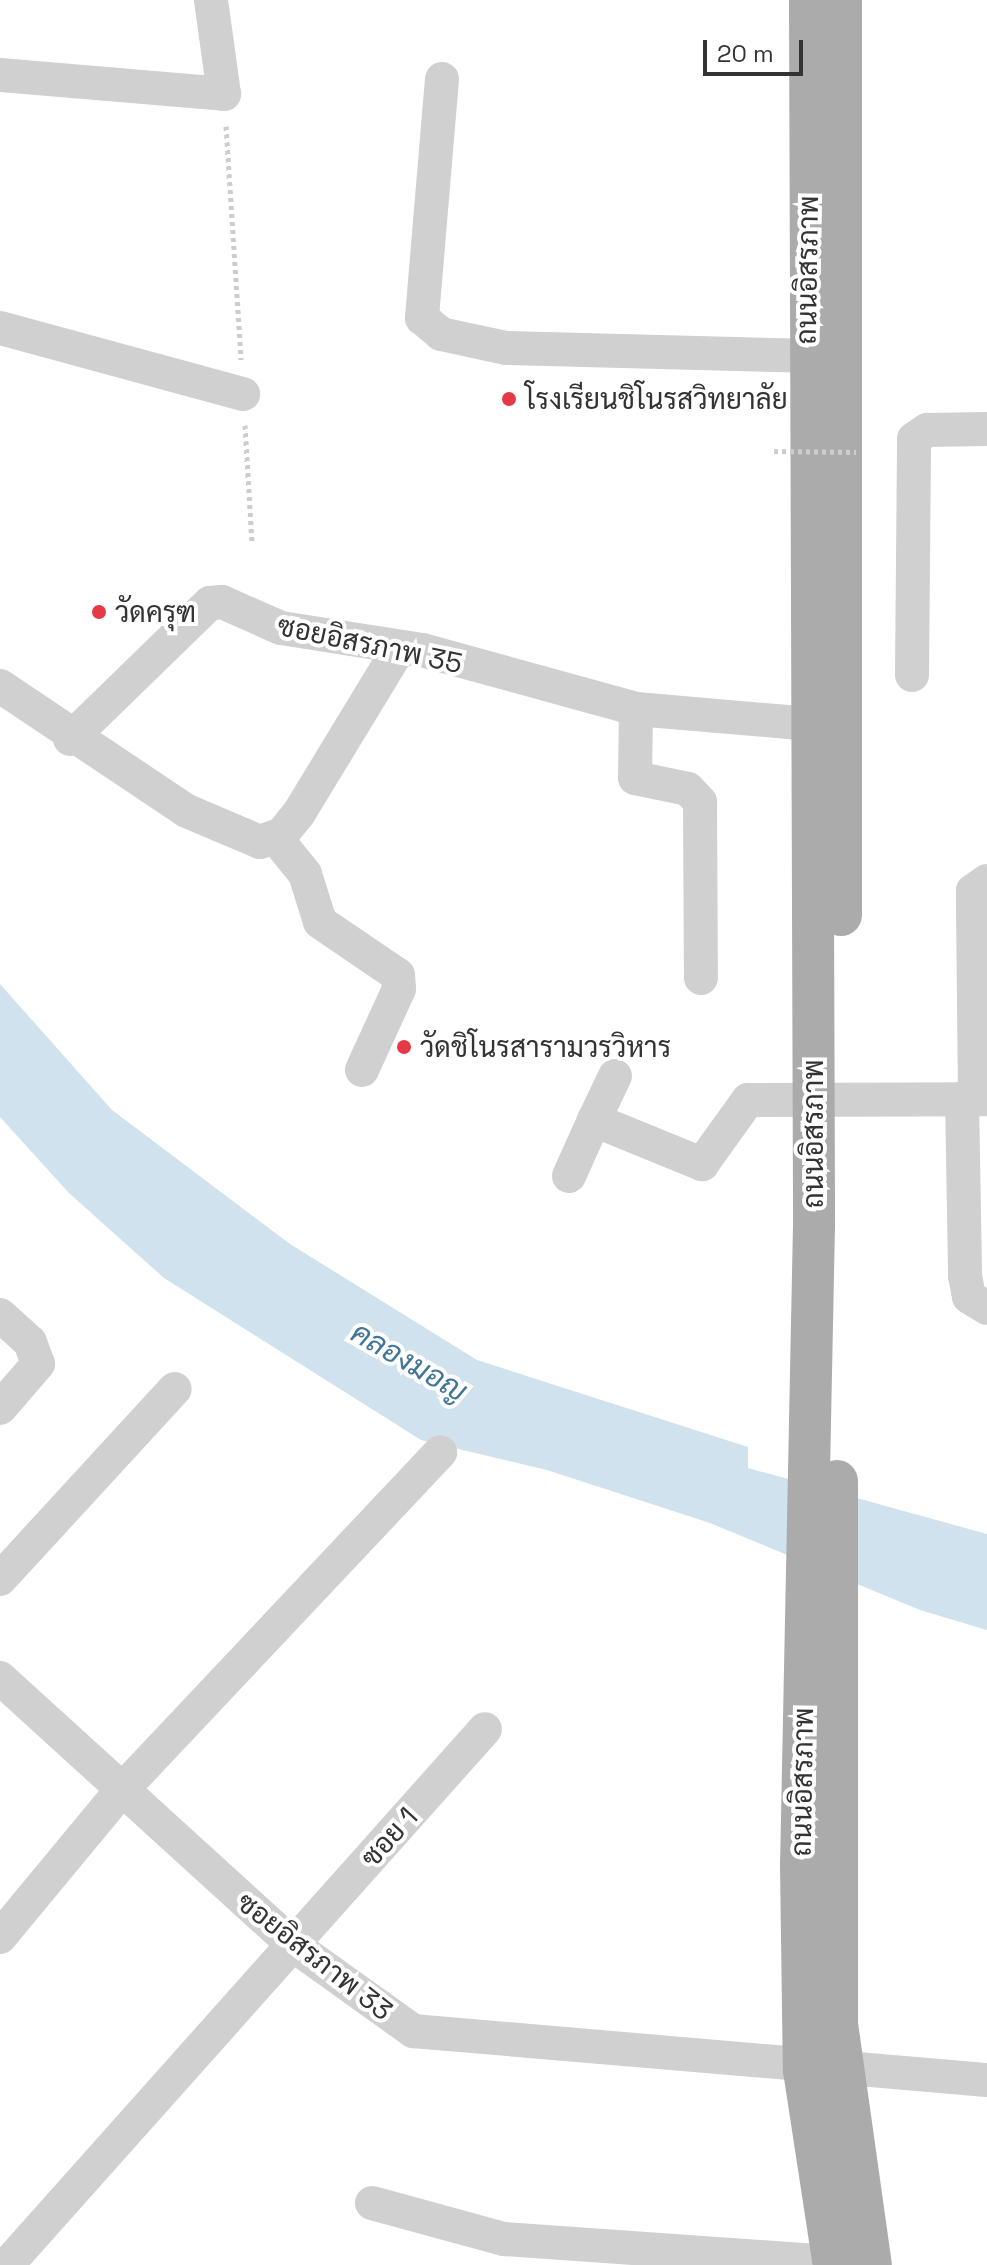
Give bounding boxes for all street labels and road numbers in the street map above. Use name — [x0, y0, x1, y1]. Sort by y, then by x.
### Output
street label: ถนนอิสรภาพ — [789, 195, 825, 345]
street label: ซอยอิสรภาพ 35 — [275, 608, 465, 680]
street label: ถนนอิสรภาพ — [796, 1059, 830, 1209]
street label: ถนนอิสรภาพ — [784, 1707, 820, 1857]
street label: ซอย 1 — [354, 1800, 424, 1874]
street label: ซอยอิสรภาพ 33 — [231, 1885, 399, 2027]

